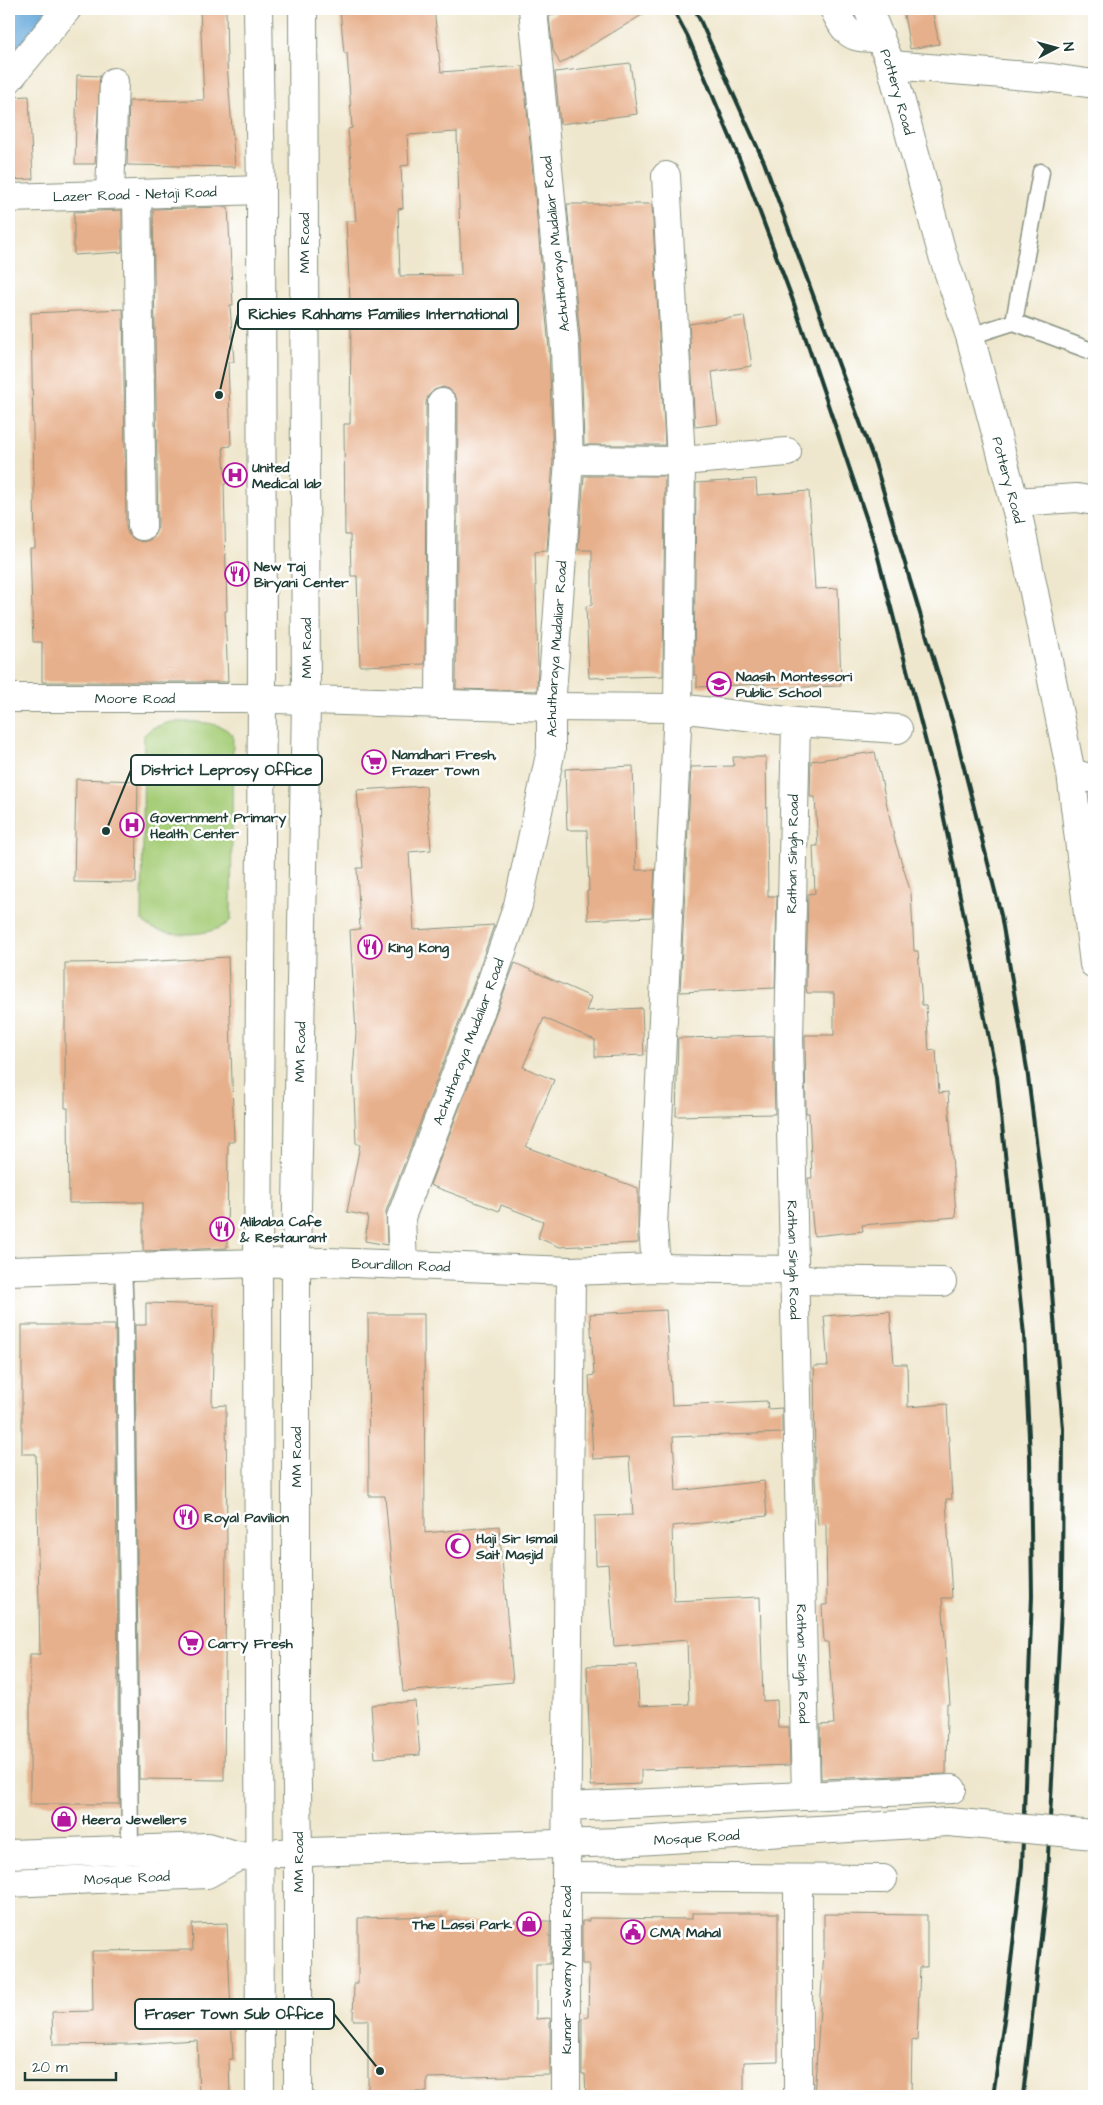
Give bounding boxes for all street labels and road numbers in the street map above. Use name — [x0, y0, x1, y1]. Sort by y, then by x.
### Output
street label: Pottery Road — [874, 46, 919, 137]
street label: Achutharaya Mudaliar Road — [537, 155, 575, 333]
street label: Lazer Road - Netaji Road — [53, 182, 217, 208]
street label: MM Road — [295, 213, 315, 273]
street label: Pottery Road — [986, 435, 1029, 525]
street label: Achutharaya Mudaliar Road — [542, 560, 573, 737]
street label: MM Road — [297, 618, 317, 678]
street label: Moore Road — [95, 689, 175, 709]
street label: Rathan Singh Road — [782, 794, 804, 914]
street label: Achutharaya Mudaliar Road — [428, 956, 510, 1128]
street label: MM Road — [290, 1021, 311, 1083]
street label: Rathan Singh Road — [782, 1200, 804, 1320]
street label: Bourdillon Road — [351, 1254, 451, 1278]
street label: MM Road — [287, 1427, 307, 1487]
street label: Rathan Singh Road — [791, 1604, 813, 1724]
street label: Mosque Road — [653, 1826, 740, 1851]
street label: MM Road — [289, 1832, 309, 1892]
street label: Mosque Road — [83, 1867, 170, 1891]
street label: Kumar Swamy Naidu Road — [557, 1886, 577, 2054]

